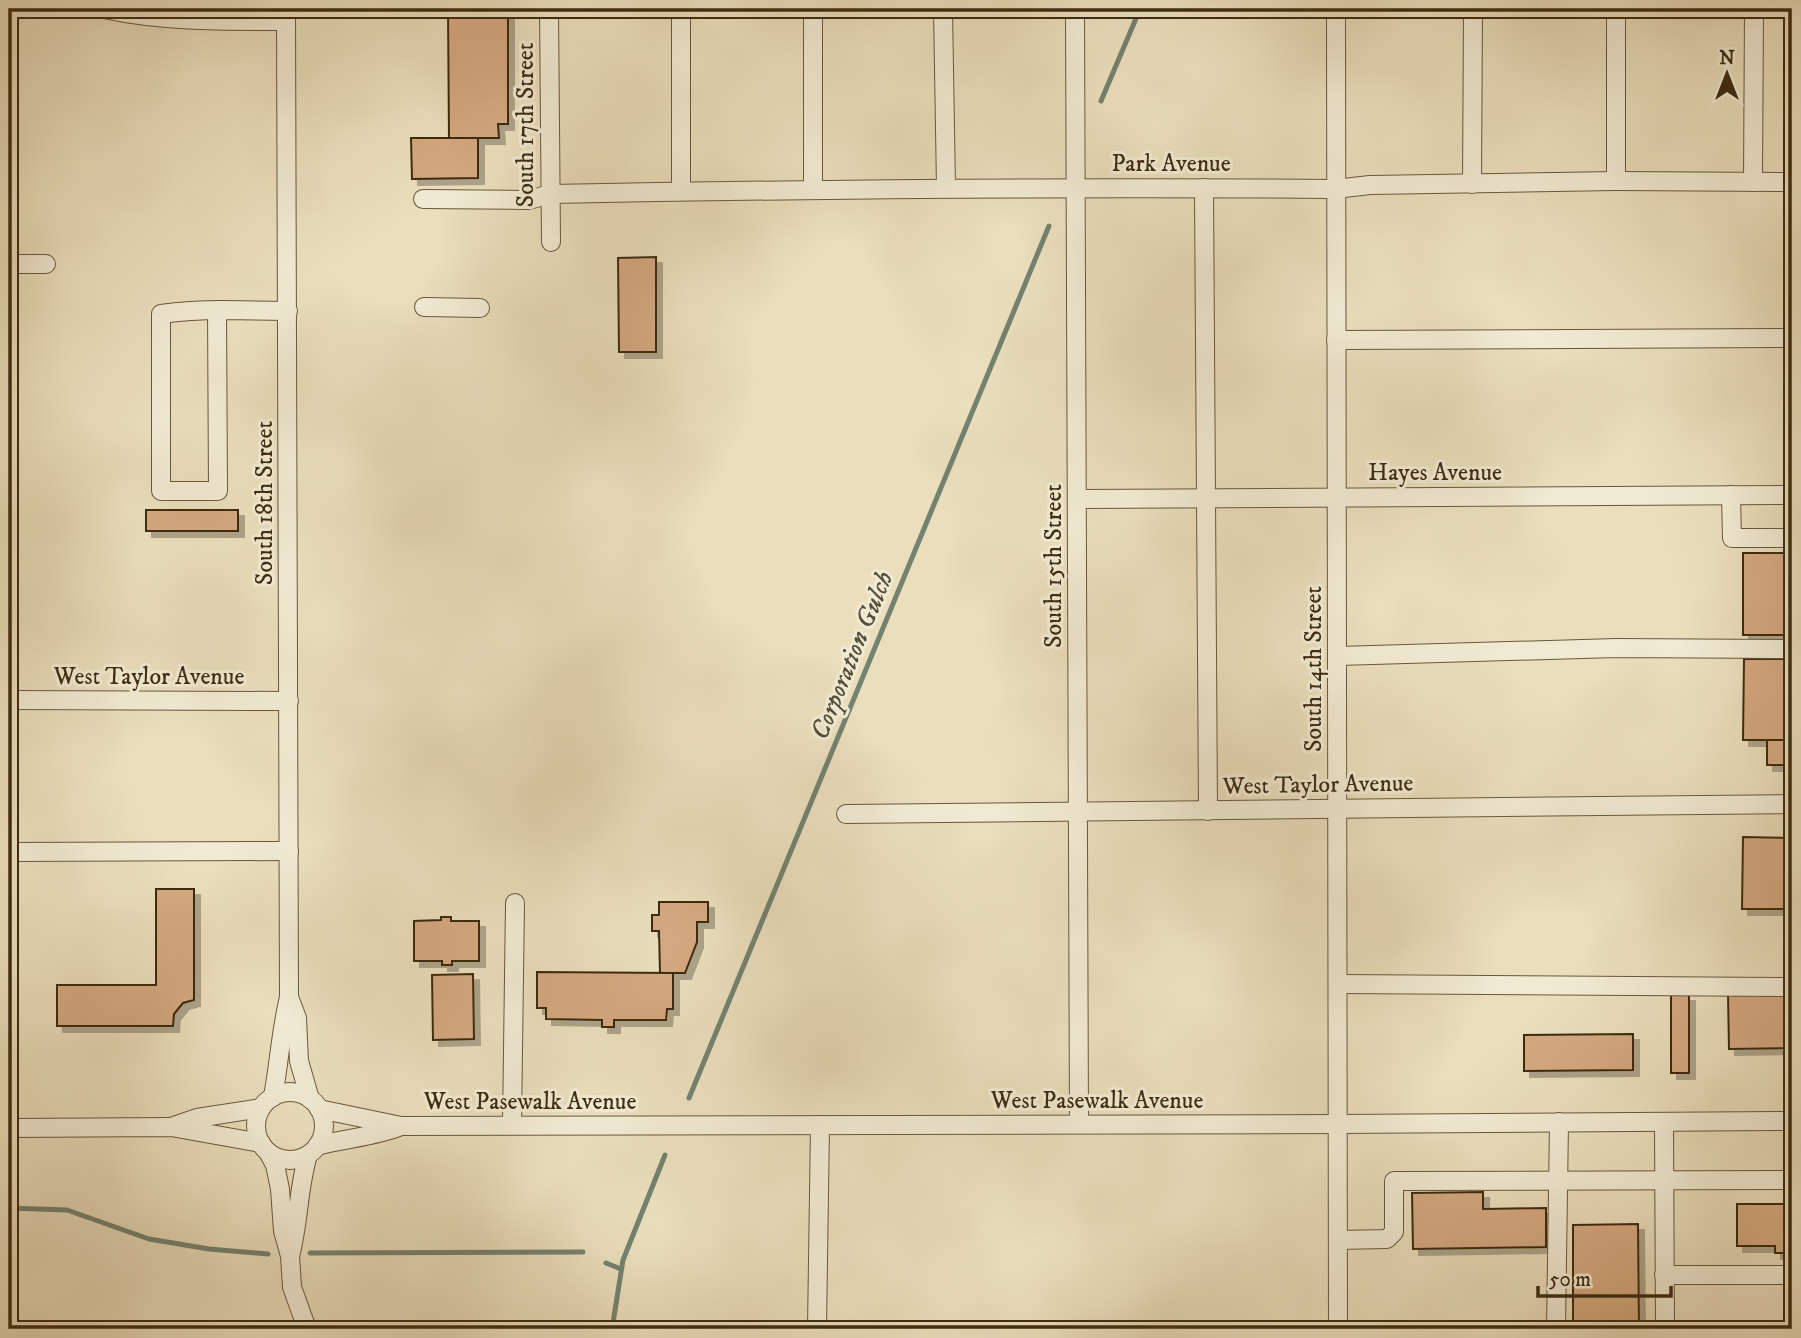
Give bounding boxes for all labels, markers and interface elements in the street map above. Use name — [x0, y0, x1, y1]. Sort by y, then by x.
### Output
north arrow — [1692, 38, 1762, 108]
street label: South 17th Street — [511, 42, 541, 207]
text: N — [1719, 47, 1735, 70]
street label: Park Avenue — [1111, 149, 1231, 179]
street label: South 18th Street — [250, 421, 280, 585]
street label: Hayes Avenue — [1368, 458, 1502, 488]
street label: South 15th Street — [1039, 484, 1069, 648]
water label: Corporation Gulch — [804, 566, 901, 745]
street label: South 14th Street — [1299, 586, 1329, 752]
street label: West Taylor Avenue — [53, 662, 244, 692]
street label: West Taylor Avenue — [1221, 768, 1414, 802]
street label: West Pasewalk Avenue — [990, 1086, 1203, 1116]
street label: West Pasewalk Avenue — [423, 1087, 636, 1117]
scale bar — [1538, 1254, 1672, 1298]
text: 50 m — [1549, 1267, 1591, 1293]

